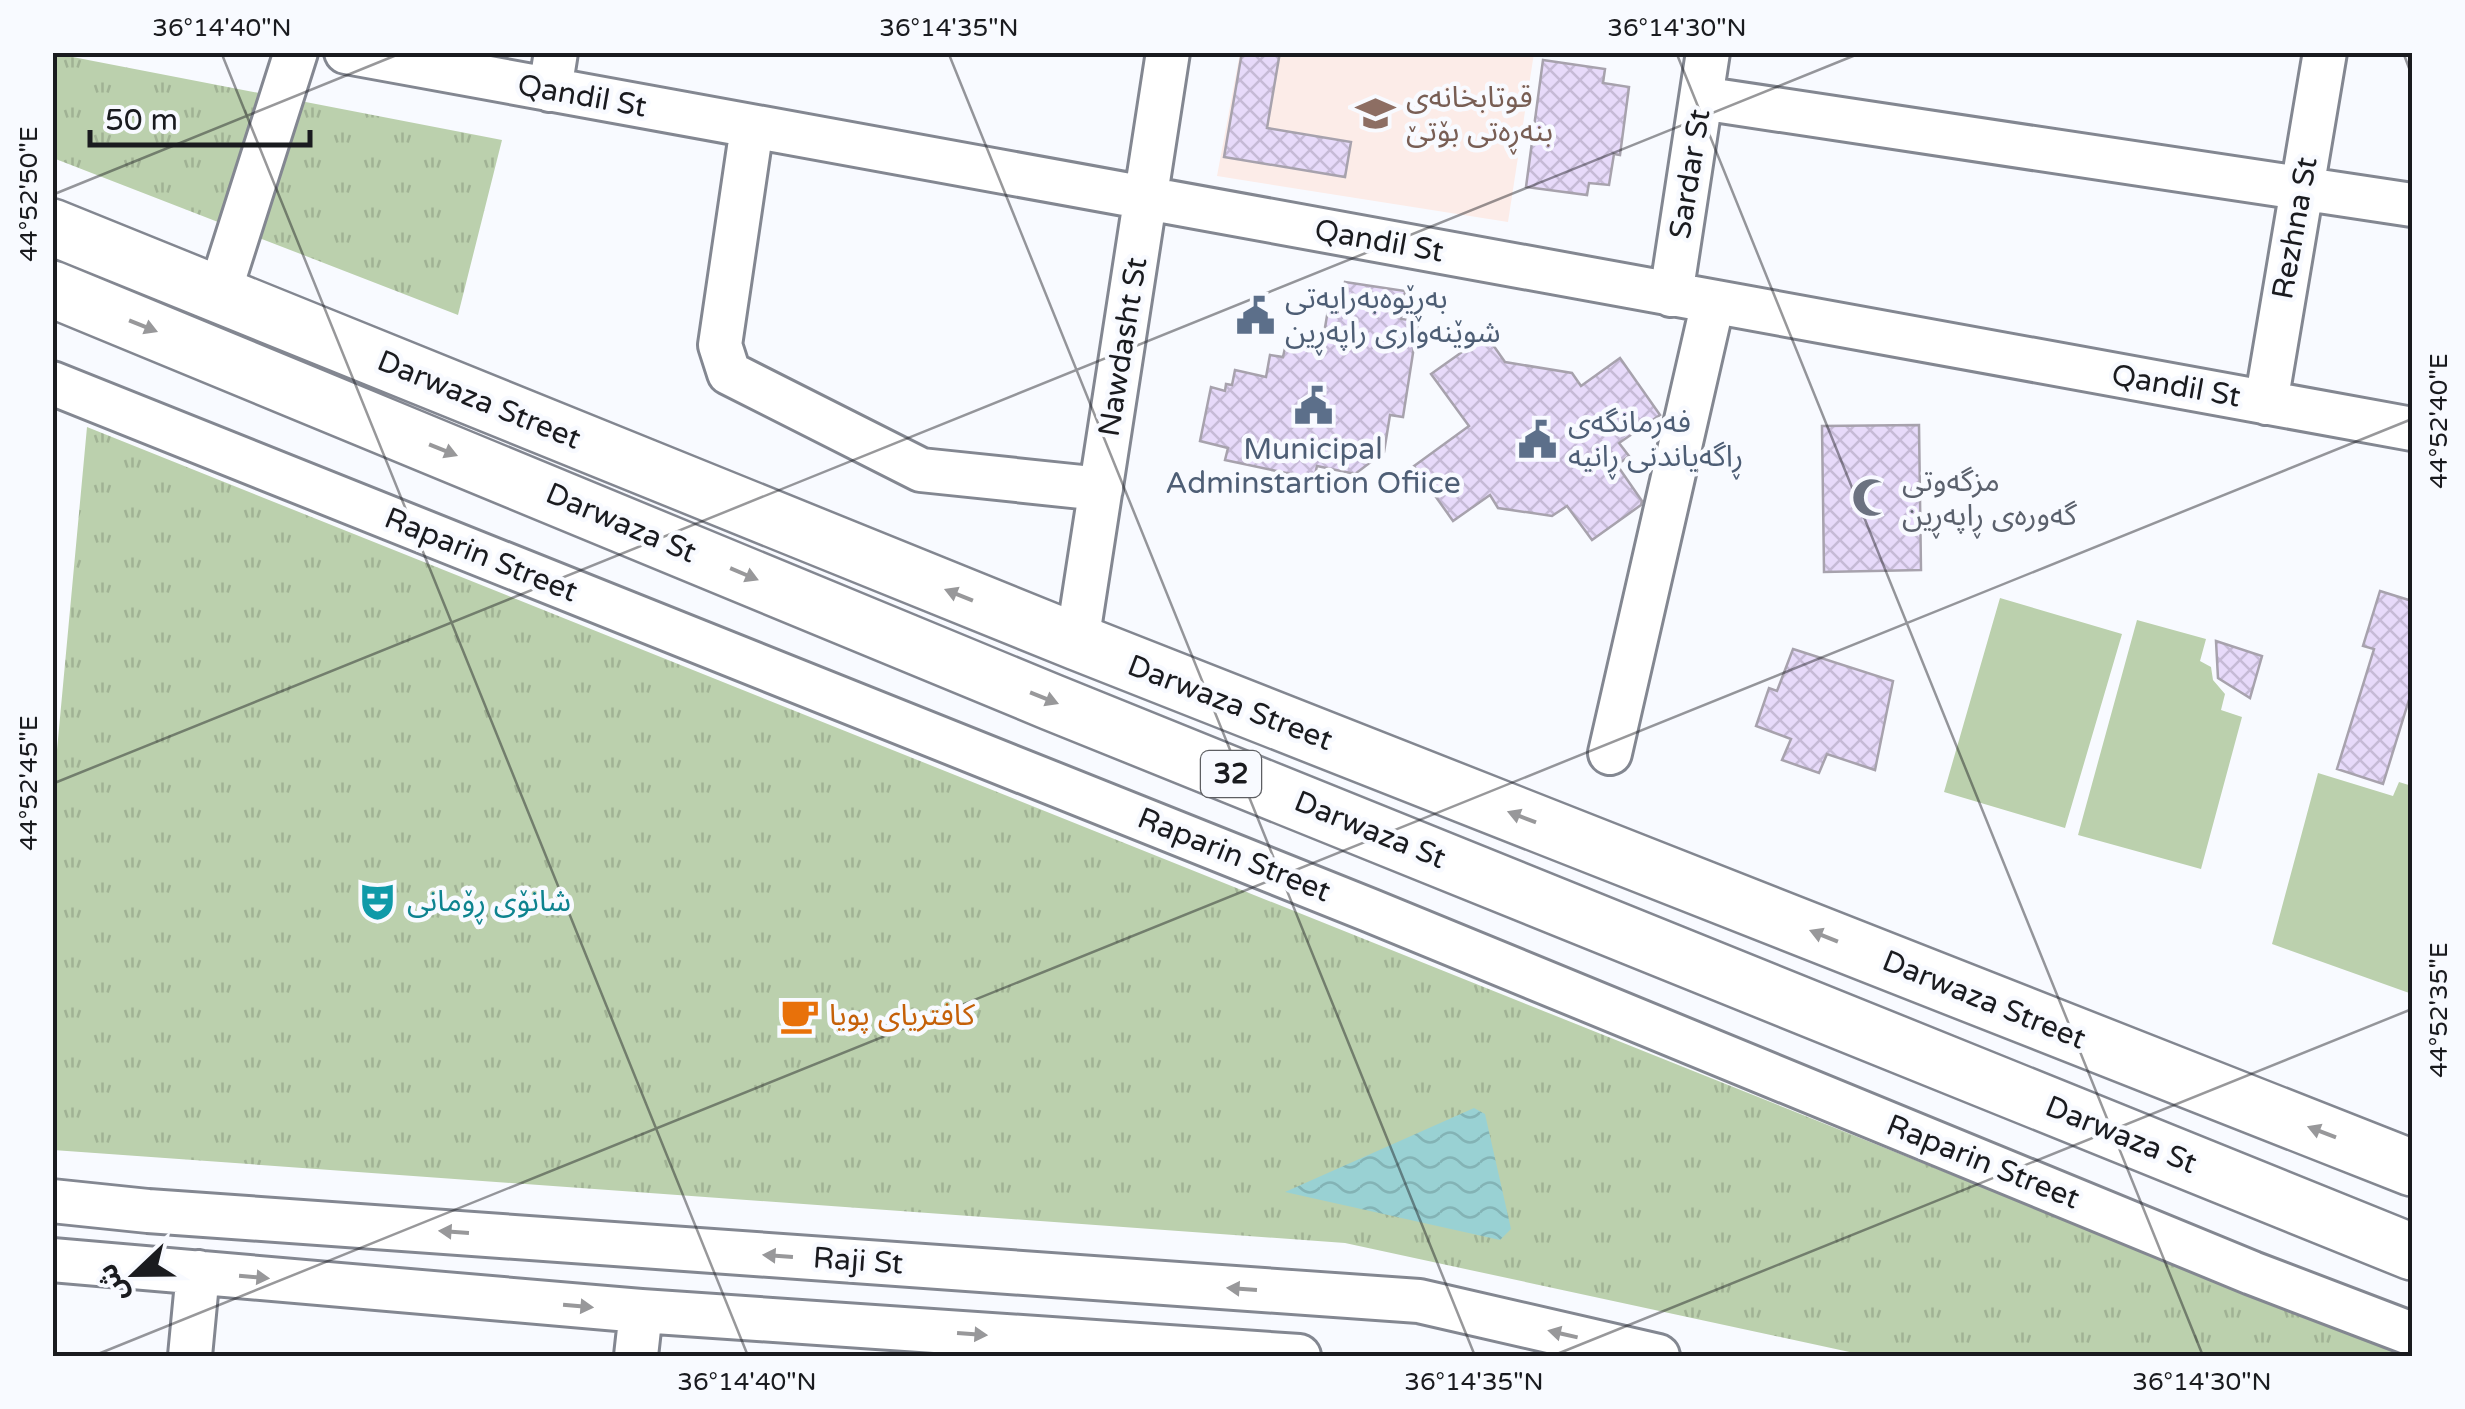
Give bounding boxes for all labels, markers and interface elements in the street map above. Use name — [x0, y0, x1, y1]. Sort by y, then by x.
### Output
text: 36°14'40"N — [152, 13, 292, 43]
text: 36°14'35"N — [879, 13, 1019, 43]
text: 36°14'30"N — [1607, 13, 1747, 43]
street label: Qandil St — [515, 66, 649, 126]
place label: قوتابخانەی بنەڕەتی بۆتێ — [1406, 79, 1553, 155]
scale bar — [90, 85, 310, 147]
school or university icon: قوتابخانەی بنەڕەتی بۆتێ — [1355, 93, 1397, 135]
text: 50 m — [105, 102, 178, 139]
street label: Sardar St — [1662, 107, 1718, 241]
text: 44°52'50"E — [14, 126, 44, 262]
street label: Rezhna St — [2264, 154, 2326, 302]
street label: Qandil St — [1312, 211, 1446, 271]
street label: Nawdasht St — [1091, 255, 1155, 439]
place label: بەڕێوەبەرایەتی شوێنەواری راپەڕین — [1285, 280, 1501, 356]
public building icon: بەڕێوەبەرایەتی شوێنەواری راپەڕین — [1234, 294, 1276, 336]
one-way arrow — [128, 319, 158, 335]
street label: Darwaza Street — [372, 342, 586, 458]
text: 44°52'40"E — [2424, 353, 2454, 489]
street label: Qandil St — [2109, 356, 2243, 416]
public building icon: Municipal Adminstartion Ofiice — [1292, 384, 1334, 426]
place label: فەرمانگەی ڕاگەیاندنی ڕانیە — [1568, 404, 1743, 480]
public building icon: فەرمانگەی ڕاگەیاندنی ڕانیە — [1517, 418, 1559, 460]
place label: Municipal Adminstartion Ofiice — [1165, 431, 1461, 502]
one-way arrow — [429, 442, 459, 458]
place label: مزگەوتی گەورەی ڕاپەڕین — [1902, 463, 2077, 539]
street label: Darwaza St — [540, 475, 702, 571]
mosque icon: مزگەوتی گەورەی ڕاپەڕین — [1851, 477, 1893, 519]
street label: Raparin Street — [379, 499, 583, 611]
one-way arrow — [729, 566, 758, 582]
one-way arrow — [944, 586, 974, 602]
street label: Darwaza Street — [1122, 647, 1338, 759]
one-way arrow — [1029, 691, 1059, 707]
text: 44°52'45"E — [14, 715, 44, 851]
road number: 32 — [1201, 751, 1261, 797]
street label: Darwaza St — [1289, 783, 1451, 877]
street label: Raparin Street — [1132, 799, 1336, 911]
one-way arrow — [1506, 809, 1536, 824]
theatre icon: شانۆی ڕۆمانی — [356, 880, 398, 922]
place label: شانۆی ڕۆمانی — [407, 883, 571, 925]
one-way arrow — [1809, 928, 1839, 944]
street label: Darwaza Street — [1877, 942, 2091, 1058]
text: 44°52'35"E — [2424, 942, 2454, 1078]
cafe icon: کافتریای پویا — [778, 994, 820, 1036]
place label: کافتریای پویا — [829, 997, 975, 1034]
street label: Darwaza St — [2040, 1088, 2202, 1182]
street label: Raparin Street — [1881, 1106, 2085, 1218]
one-way arrow — [2306, 1124, 2336, 1140]
north arrow — [85, 1224, 185, 1324]
one-way arrow — [438, 1224, 470, 1240]
street label: Raji St — [812, 1239, 904, 1283]
one-way arrow — [762, 1247, 794, 1263]
text: ش — [90, 1259, 136, 1307]
one-way arrow — [239, 1269, 271, 1285]
one-way arrow — [1226, 1280, 1258, 1296]
one-way arrow — [563, 1298, 594, 1314]
one-way arrow — [957, 1326, 988, 1342]
one-way arrow — [1547, 1326, 1578, 1341]
text: 36°14'40"N — [677, 1367, 817, 1397]
text: 36°14'35"N — [1404, 1367, 1544, 1397]
text: 36°14'30"N — [2132, 1367, 2272, 1397]

